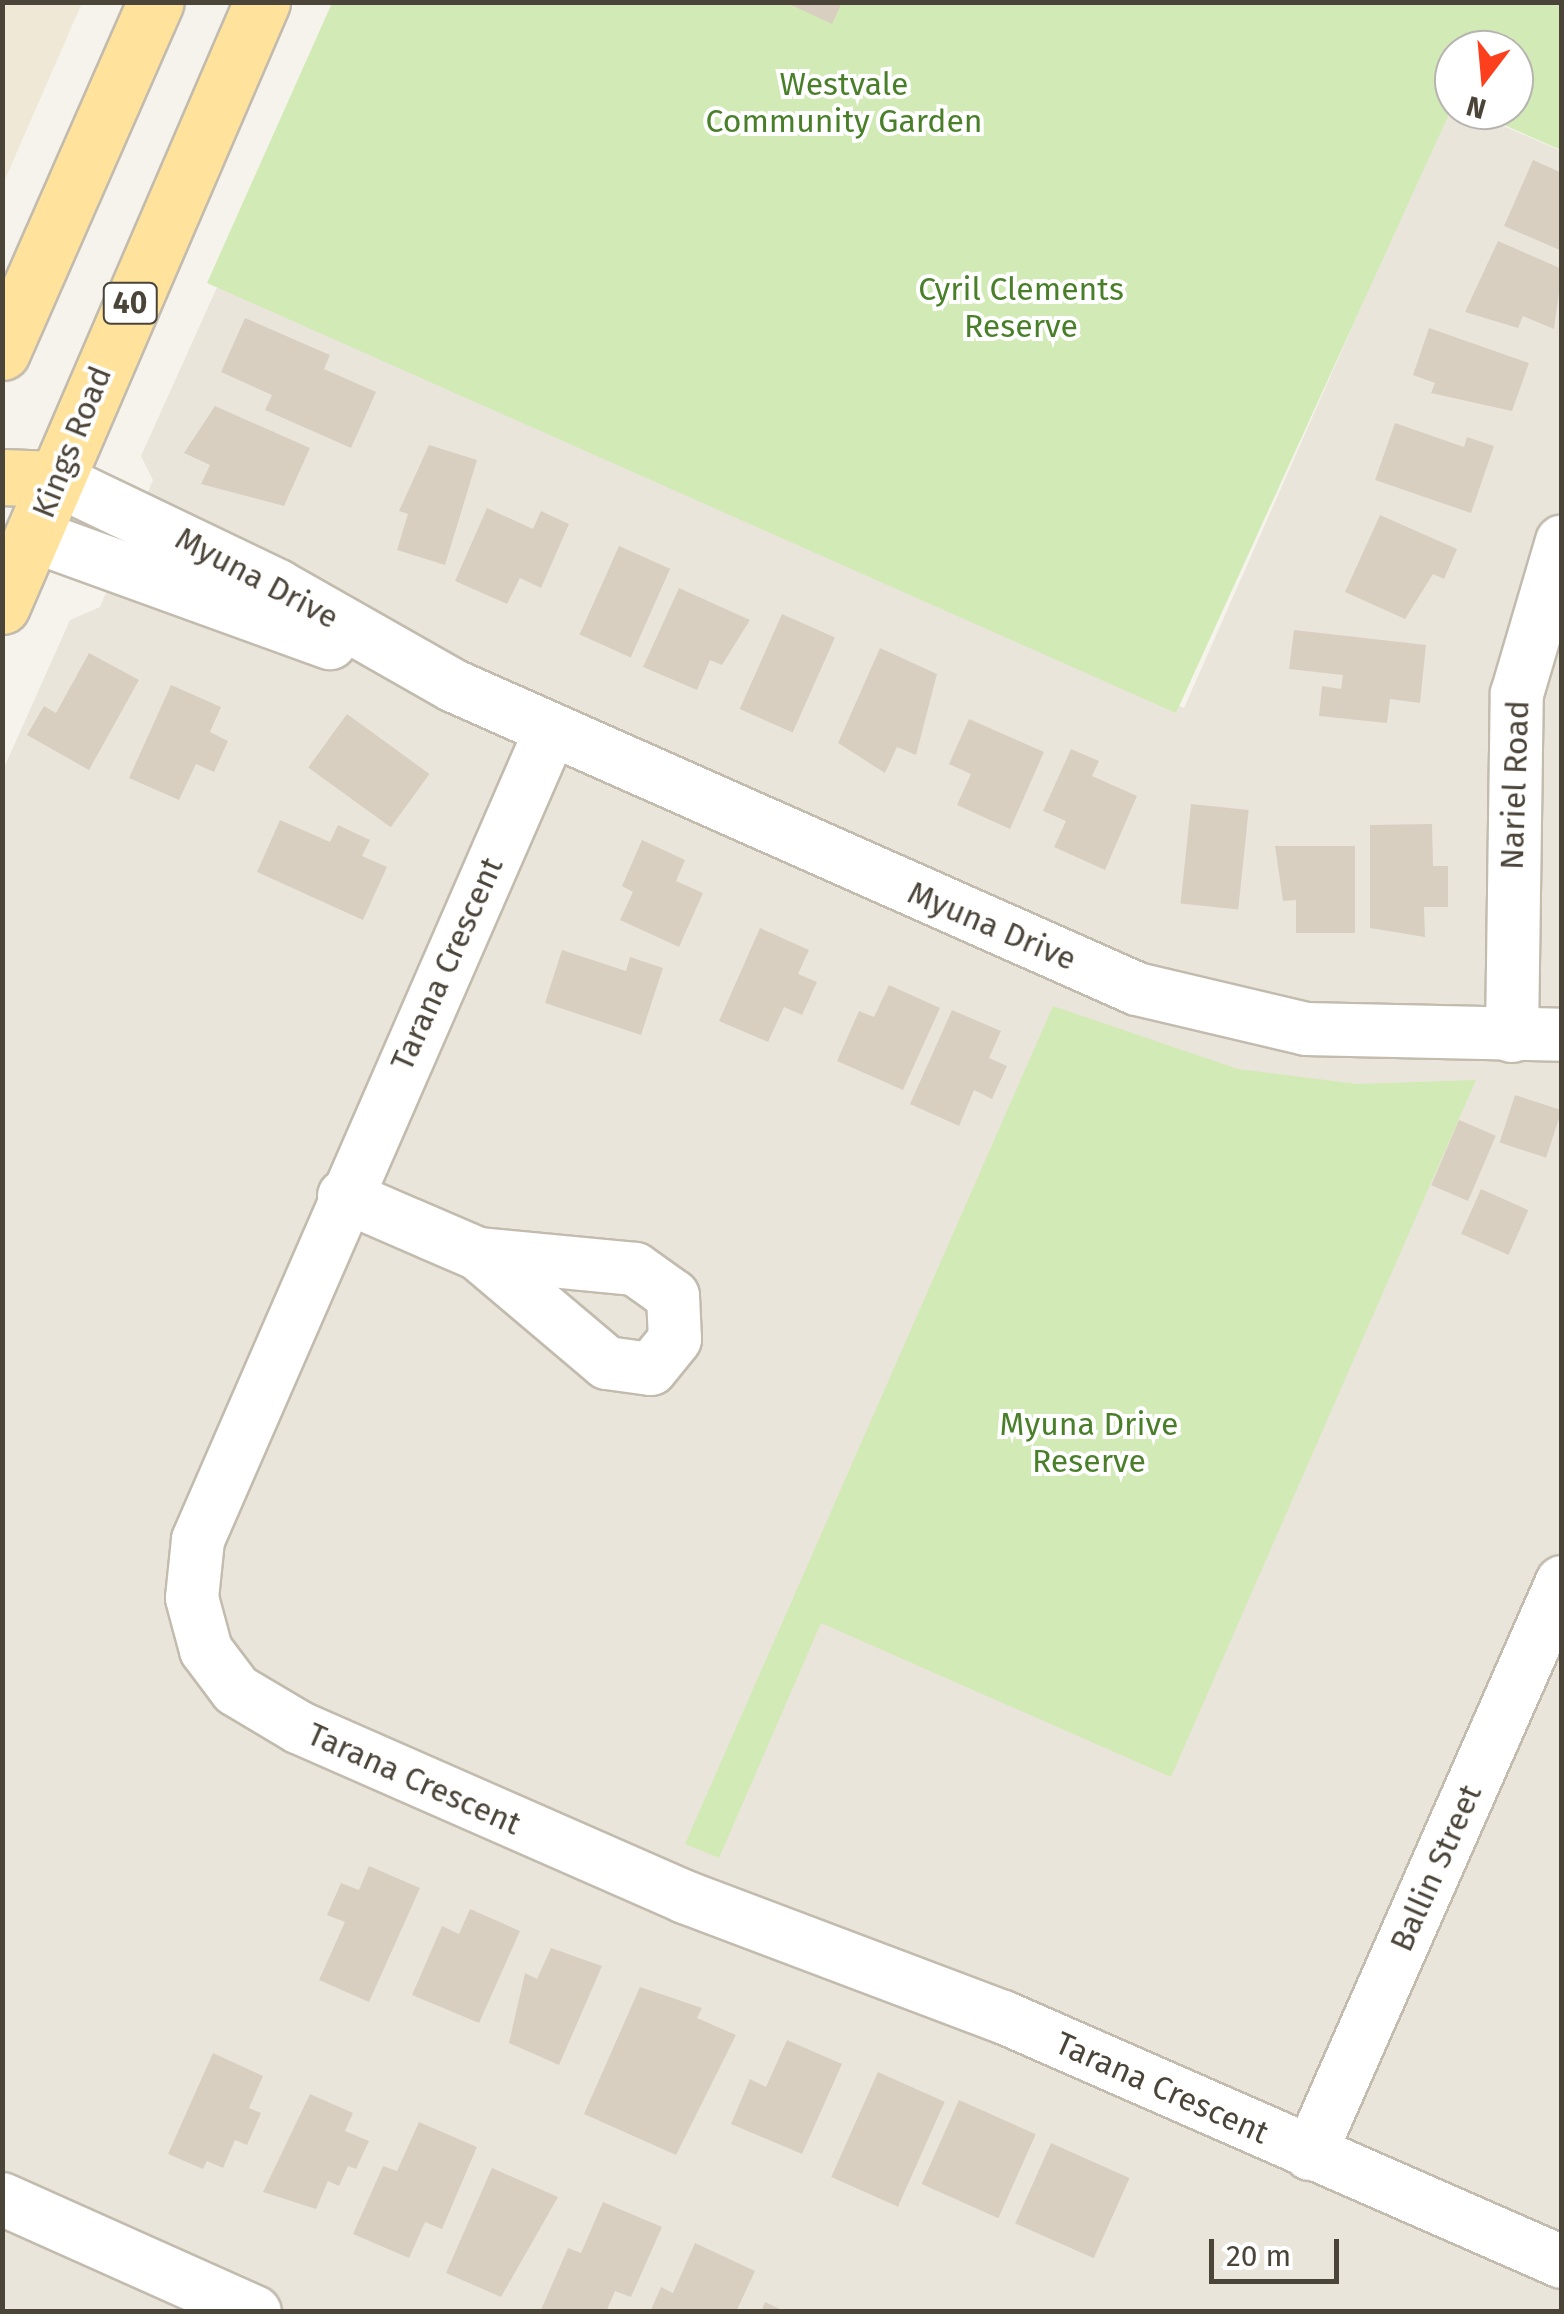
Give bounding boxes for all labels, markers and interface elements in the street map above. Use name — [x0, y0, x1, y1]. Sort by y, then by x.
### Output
north arrow — [1434, 30, 1534, 130]
park label: Westvale Community Garden — [705, 66, 983, 141]
text: N — [1463, 89, 1490, 126]
park label: Cyril Clements Reserve — [918, 271, 1124, 346]
road number: 40 — [102, 278, 158, 328]
street label: Kings Road — [24, 361, 120, 523]
street label: Myuna Drive — [169, 519, 345, 637]
street label: Nariel Road — [1493, 700, 1537, 870]
street label: Tarana Crescent — [383, 851, 511, 1077]
street label: Myuna Drive — [902, 873, 1082, 979]
park label: Myuna Drive Reserve — [1000, 1406, 1178, 1481]
street label: Tarana Crescent — [301, 1715, 527, 1843]
street label: Ballin Street — [1382, 1779, 1490, 1957]
street label: Tarana Crescent — [1049, 2024, 1275, 2152]
scale bar — [1214, 2219, 1344, 2281]
text: 20 m — [1226, 2238, 1291, 2274]

